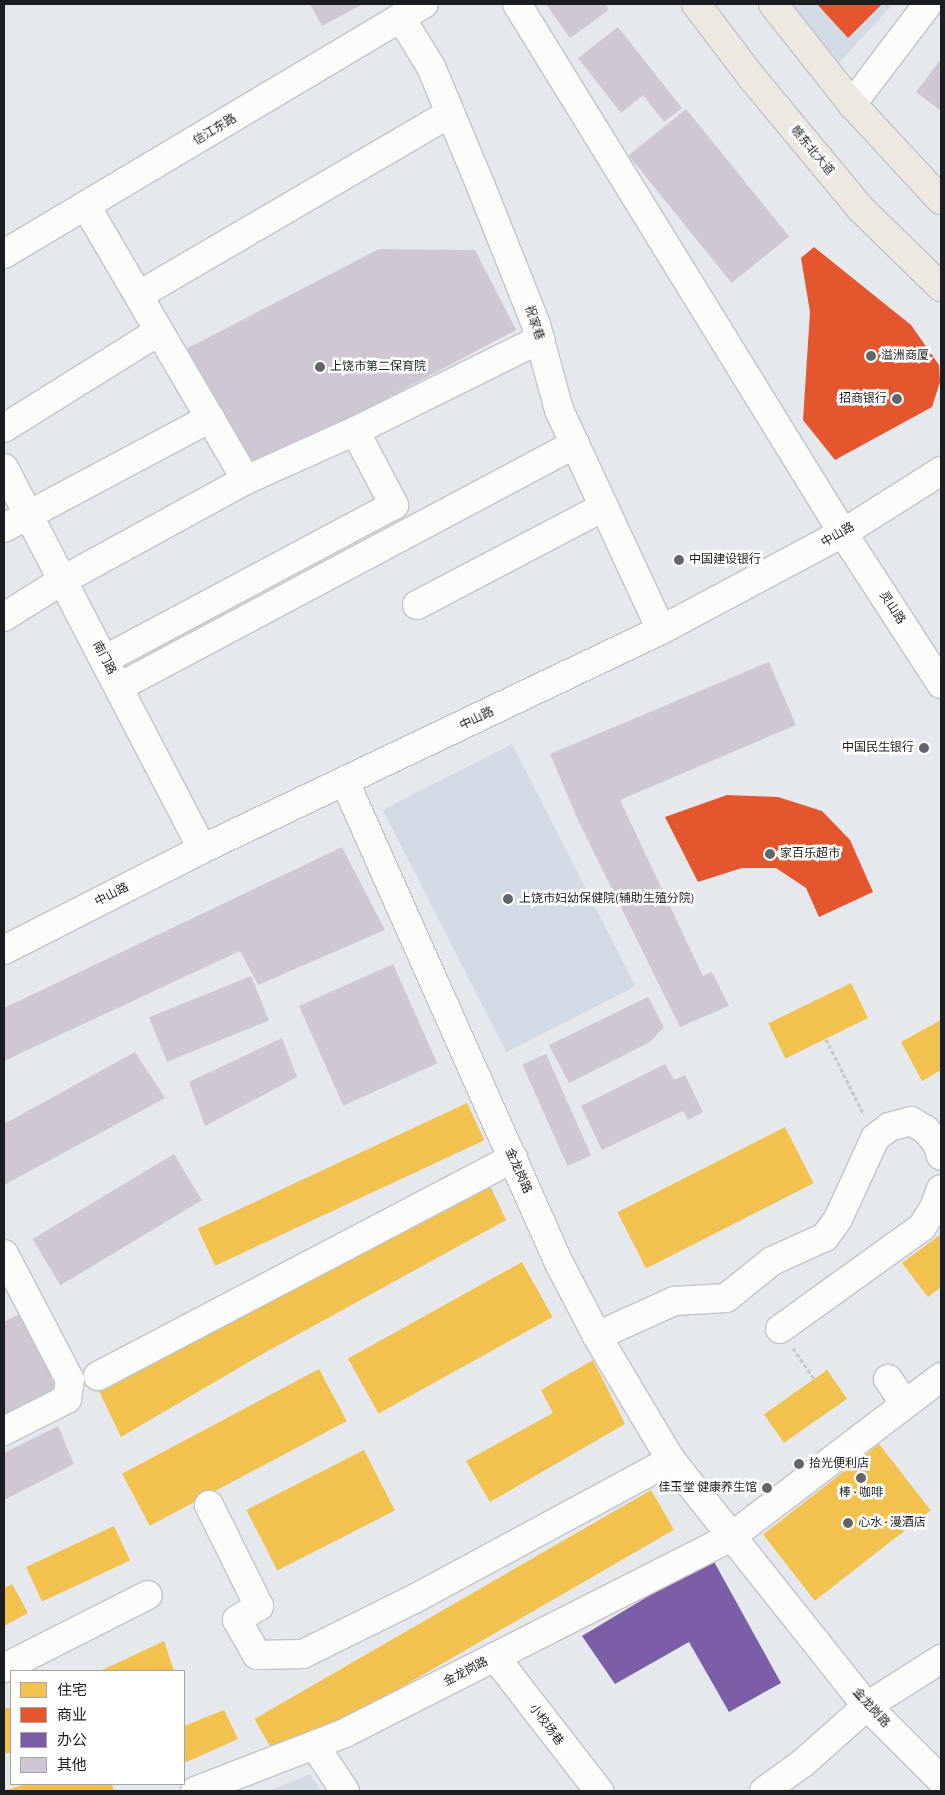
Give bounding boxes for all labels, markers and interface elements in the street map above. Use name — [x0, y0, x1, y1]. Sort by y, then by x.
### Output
street label: 信江东路 — [191, 111, 239, 149]
street label: 赣东北大道 — [787, 123, 837, 179]
street label: 祝家巷 — [521, 304, 547, 342]
place label: 溢洲商厦 — [881, 349, 929, 363]
marker: 溢洲商厦 — [865, 350, 877, 362]
place label: 上饶市第二保育院 — [330, 360, 426, 374]
marker: 上饶市第二保育院 — [314, 361, 326, 373]
place label: 招商银行 — [839, 392, 887, 406]
marker: 招商银行 — [891, 393, 903, 405]
street label: 中山路 — [819, 520, 857, 550]
place label: 中国建设银行 — [689, 553, 761, 567]
marker: 中国建设银行 — [673, 554, 685, 566]
street label: 灵山路 — [876, 589, 908, 627]
street label: 南门路 — [89, 639, 119, 677]
street label: 中山路 — [458, 705, 496, 733]
place label: 中国民生银行 — [842, 741, 914, 755]
marker: 中国民生银行 — [918, 742, 930, 754]
place label: 家百乐超市 — [780, 847, 840, 861]
marker: 家百乐超市 — [764, 848, 776, 860]
street label: 中山路 — [93, 880, 131, 910]
marker: 上饶市妇幼保健院(辅助生殖分院) — [501, 892, 515, 906]
place label: 上饶市妇幼保健院(辅助生殖分院) — [519, 892, 694, 906]
street label: 金龙岗路 — [502, 1146, 534, 1196]
place label: 拾光便利店 — [809, 1457, 869, 1471]
marker: 拾光便利店 — [793, 1458, 805, 1470]
marker: 棒 · 咖啡 — [855, 1472, 867, 1484]
place label: 佳玉堂 健康养生馆 — [659, 1481, 757, 1495]
marker: 佳玉堂 健康养生馆 — [761, 1482, 773, 1494]
place label: 棒 · 咖啡 — [839, 1486, 883, 1500]
place label: 心水 · 漫酒店 — [858, 1516, 926, 1530]
marker: 心水 · 漫酒店 — [842, 1517, 854, 1529]
street label: 金龙岗路 — [441, 1655, 491, 1689]
legend — [10, 1670, 185, 1785]
text: 住宅 — [57, 1680, 87, 1701]
street label: 金龙岗路 — [850, 1685, 892, 1731]
street label: 小校场巷 — [526, 1701, 566, 1749]
text: 商业 — [57, 1705, 87, 1726]
text: 办公 — [57, 1730, 87, 1751]
text: 其他 — [57, 1755, 87, 1776]

